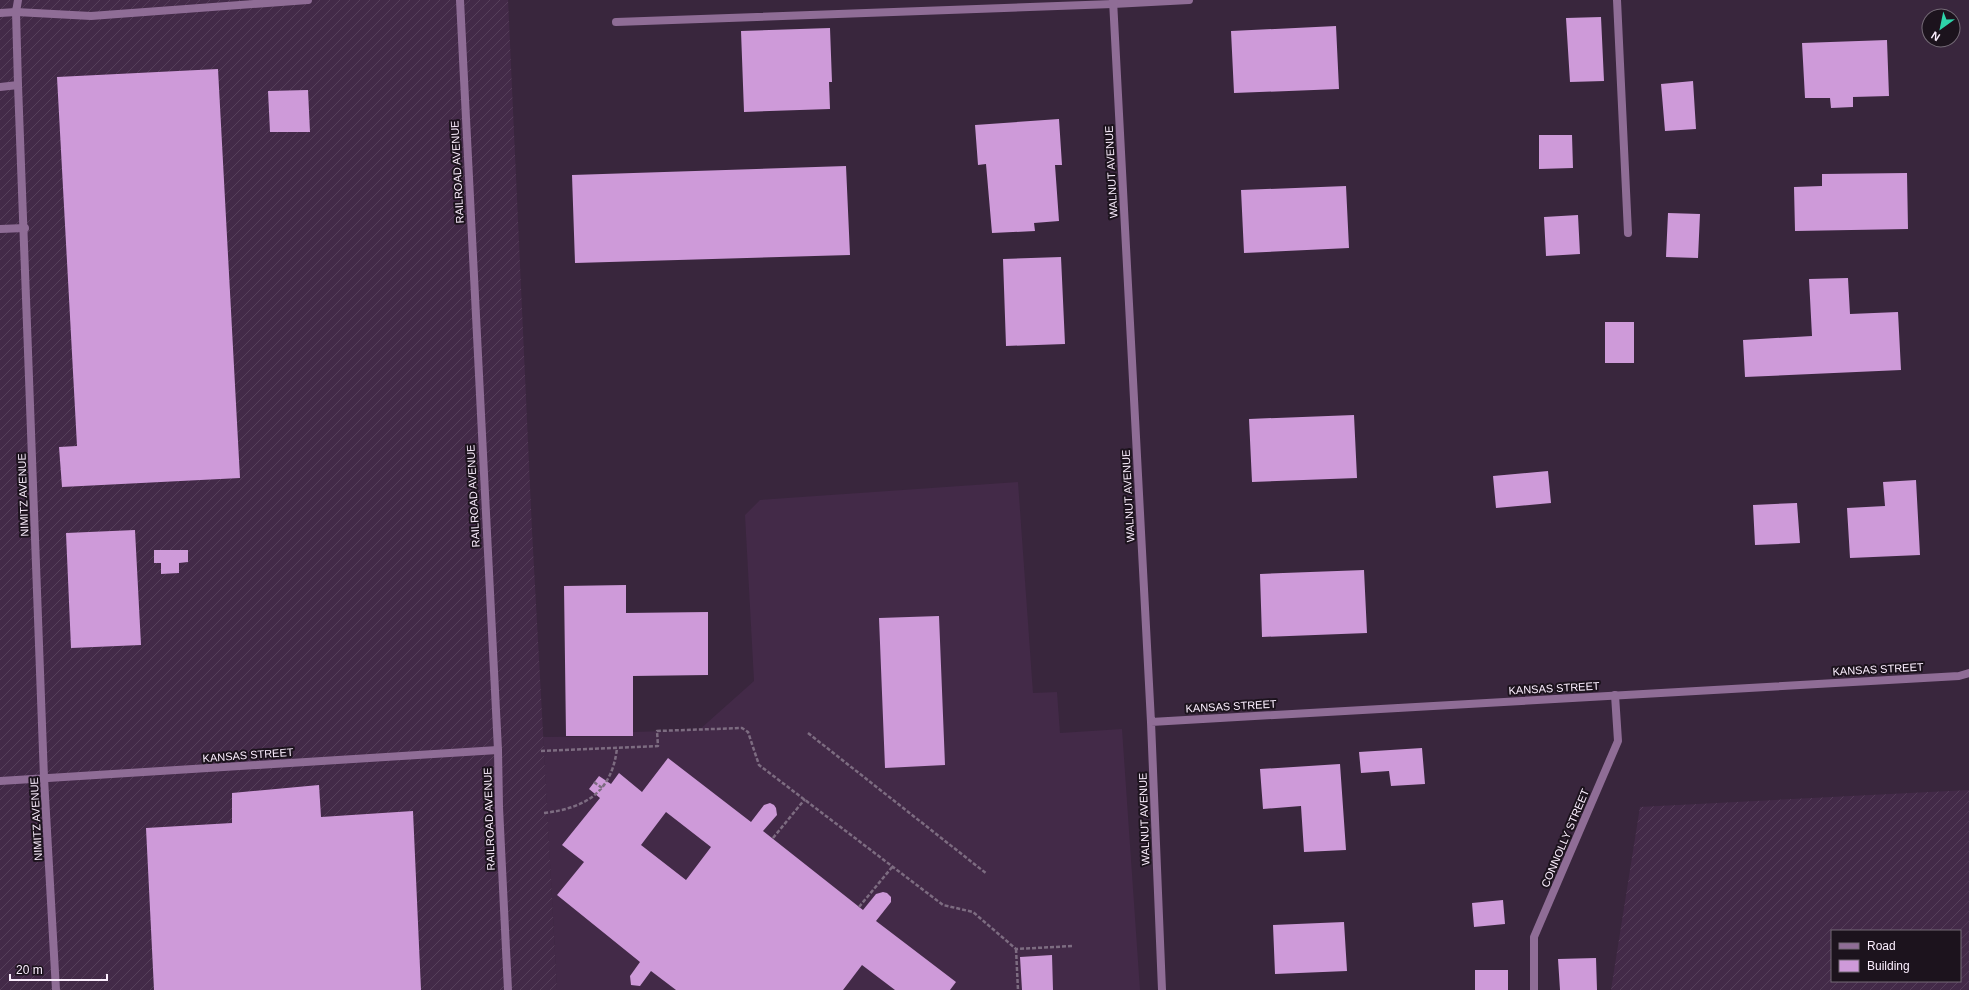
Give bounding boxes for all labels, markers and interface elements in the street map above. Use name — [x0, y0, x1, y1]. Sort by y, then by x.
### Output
north arrow — [1921, 8, 1961, 48]
text: N — [1929, 29, 1942, 44]
street label: RAILROAD AVENUE — [448, 120, 466, 224]
street label: WALNUT AVENUE — [1103, 125, 1119, 219]
street label: RAILROAD AVENUE — [464, 444, 482, 548]
street label: WALNUT AVENUE — [1120, 449, 1136, 543]
street label: NIMITZ AVENUE — [16, 453, 30, 537]
street label: KANSAS STREET — [1832, 661, 1924, 677]
street label: KANSAS STREET — [1508, 680, 1600, 696]
street label: KANSAS STREET — [1185, 698, 1277, 714]
street label: KANSAS STREET — [202, 746, 294, 764]
street label: RAILROAD AVENUE — [481, 767, 497, 871]
street label: WALNUT AVENUE — [1136, 772, 1152, 866]
street label: NIMITZ AVENUE — [28, 777, 44, 861]
street label: CONNOLLY STREET — [1539, 787, 1591, 889]
legend — [1831, 930, 1961, 982]
text: Road — [1867, 939, 1896, 953]
scale bar — [10, 956, 107, 982]
text: Building — [1867, 959, 1910, 973]
text: 20 m — [16, 963, 43, 977]

